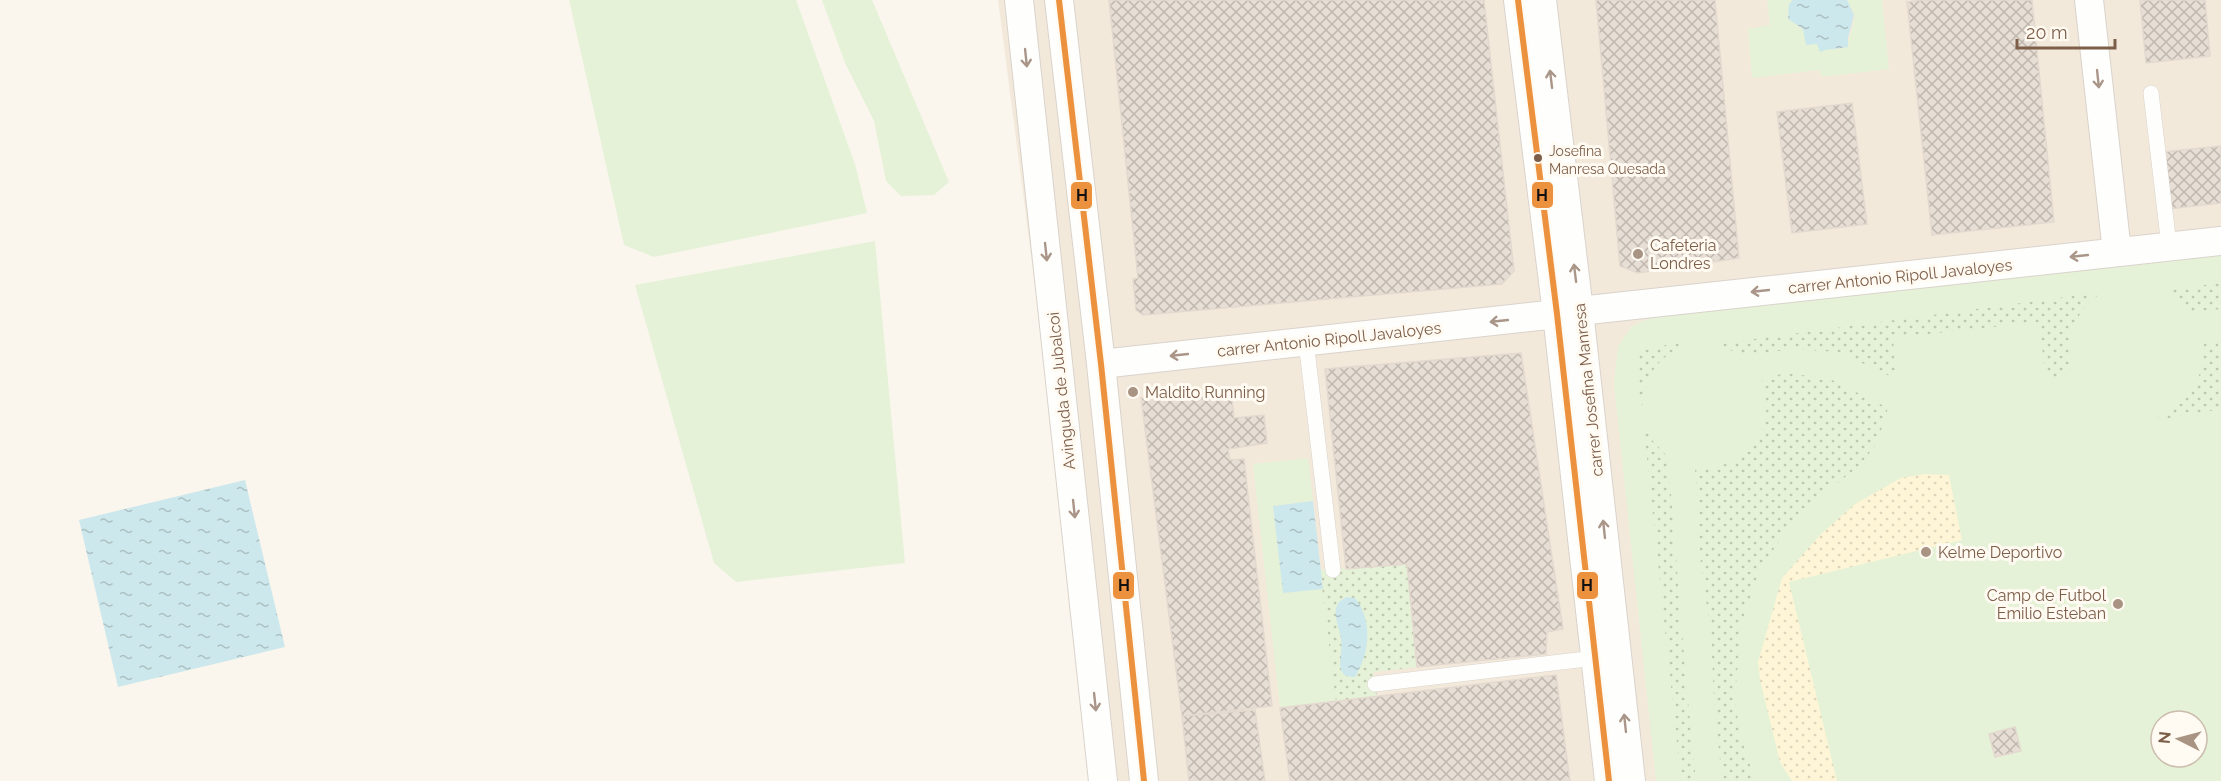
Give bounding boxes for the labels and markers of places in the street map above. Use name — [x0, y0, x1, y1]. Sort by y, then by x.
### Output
place label: Josefina Manresa Quesada — [1549, 143, 1666, 177]
marker: Josefina Manresa Quesada — [1532, 152, 1544, 164]
place label: Cafeteria Londres — [1650, 236, 1716, 273]
marker: Cafeteria Londres — [1631, 247, 1645, 261]
place label: Maldito Running — [1145, 383, 1265, 402]
marker: Maldito Running — [1126, 385, 1140, 399]
place label: Kelme Deportivo — [1938, 543, 2062, 562]
marker: Kelme Deportivo — [1919, 545, 1933, 559]
place label: Camp de Futbol Emilio Esteban — [1987, 586, 2107, 623]
marker: Camp de Futbol Emilio Esteban — [2111, 597, 2125, 611]

